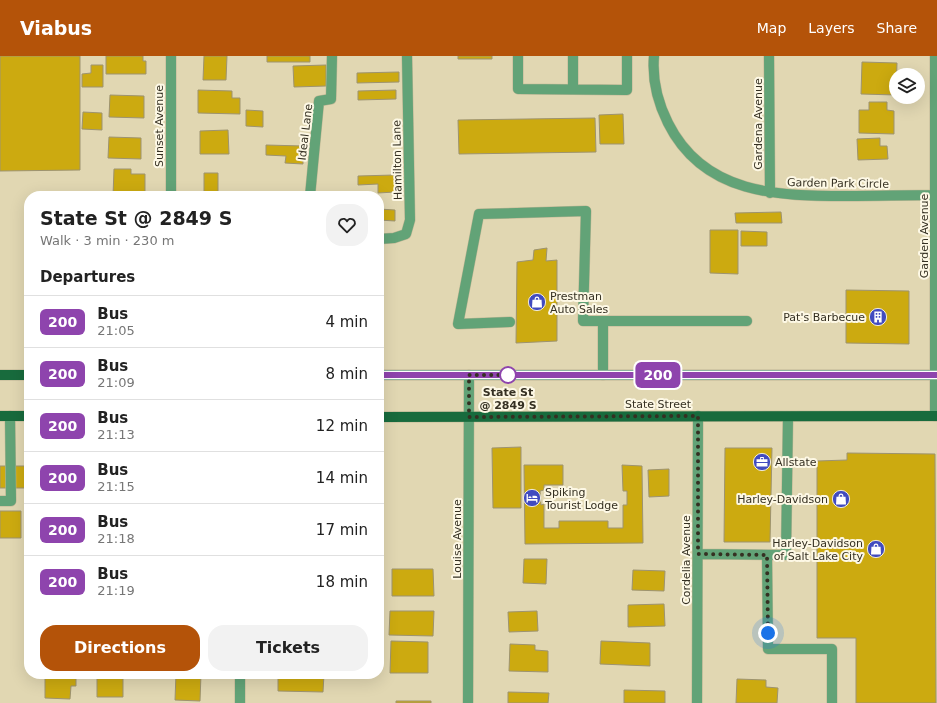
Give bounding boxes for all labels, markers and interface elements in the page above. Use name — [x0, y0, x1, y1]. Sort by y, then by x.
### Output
text: Viabus — [20, 17, 92, 39]
text: Map — [757, 20, 786, 36]
text: Layers — [808, 20, 855, 36]
text: Share — [877, 20, 917, 36]
map controls — [889, 68, 925, 104]
button: layers — [889, 68, 925, 104]
street label: Gardena Avenue — [752, 78, 765, 170]
street label: Sunset Avenue — [153, 85, 166, 167]
street label: Ideal Lane — [296, 103, 315, 161]
street label: Hamilton Lane — [390, 120, 405, 200]
street label: Garden Park Circle — [787, 176, 889, 191]
street label: Garden Avenue — [918, 193, 931, 278]
button: heart — [326, 204, 368, 246]
text: State St @ 2849 S — [40, 207, 232, 229]
text: Walk · 3 min · 230 m — [40, 233, 174, 248]
text: Departures — [40, 268, 135, 286]
place label: Prestman Auto Sales — [550, 290, 609, 316]
shop icon: Prestman Auto Sales — [527, 292, 547, 312]
text: Bus — [97, 305, 128, 323]
building icon: Pat's Barbecue — [868, 307, 888, 327]
place label: Pat's Barbecue — [783, 311, 865, 324]
text: 4 min — [325, 313, 368, 331]
text: 200 — [48, 314, 77, 330]
text: 21:05 — [97, 323, 135, 338]
text: Bus — [97, 357, 128, 375]
line badge: 200 — [635, 362, 681, 388]
text: 8 min — [325, 365, 368, 383]
text: 200 — [48, 366, 77, 382]
marker: State St @ 2849 S — [499, 366, 517, 384]
text: 200 — [643, 367, 673, 383]
text: 21:09 — [97, 375, 135, 390]
place label: State St @ 2849 S — [479, 386, 537, 412]
street label: State Street — [625, 398, 692, 411]
text: Bus — [97, 409, 128, 427]
text: 12 min — [316, 417, 368, 435]
text: 200 — [48, 418, 77, 434]
text: 21:13 — [97, 427, 135, 442]
office icon: Allstate — [752, 452, 772, 472]
place label: Allstate — [775, 456, 817, 469]
text: Bus — [97, 461, 128, 479]
text: 14 min — [316, 469, 368, 487]
text: 200 — [48, 470, 77, 486]
text: 21:15 — [97, 479, 135, 494]
place label: Spiking Tourist Lodge — [544, 486, 618, 512]
hotel icon: Spiking Tourist Lodge — [522, 488, 542, 508]
shop icon: Harley-Davidson — [831, 489, 851, 509]
place label: Harley-Davidson — [737, 493, 828, 506]
street label: Louise Avenue — [451, 499, 464, 579]
text: Bus — [97, 513, 128, 531]
street label: Cordelia Avenue — [680, 515, 693, 605]
text: 17 min — [316, 521, 368, 539]
text: 200 — [48, 522, 77, 538]
text: 21:18 — [97, 531, 135, 546]
place label: Harley-Davidson of Salt Lake City — [772, 537, 863, 563]
shop icon: Harley-Davidson of Salt Lake City — [866, 539, 886, 559]
text: Bus — [97, 565, 128, 583]
text: 18 min — [316, 573, 368, 591]
text: 200 — [48, 574, 77, 590]
text: 21:19 — [97, 583, 135, 598]
your location — [758, 623, 778, 643]
button: Directions — [40, 625, 200, 671]
button: Tickets — [208, 625, 368, 671]

